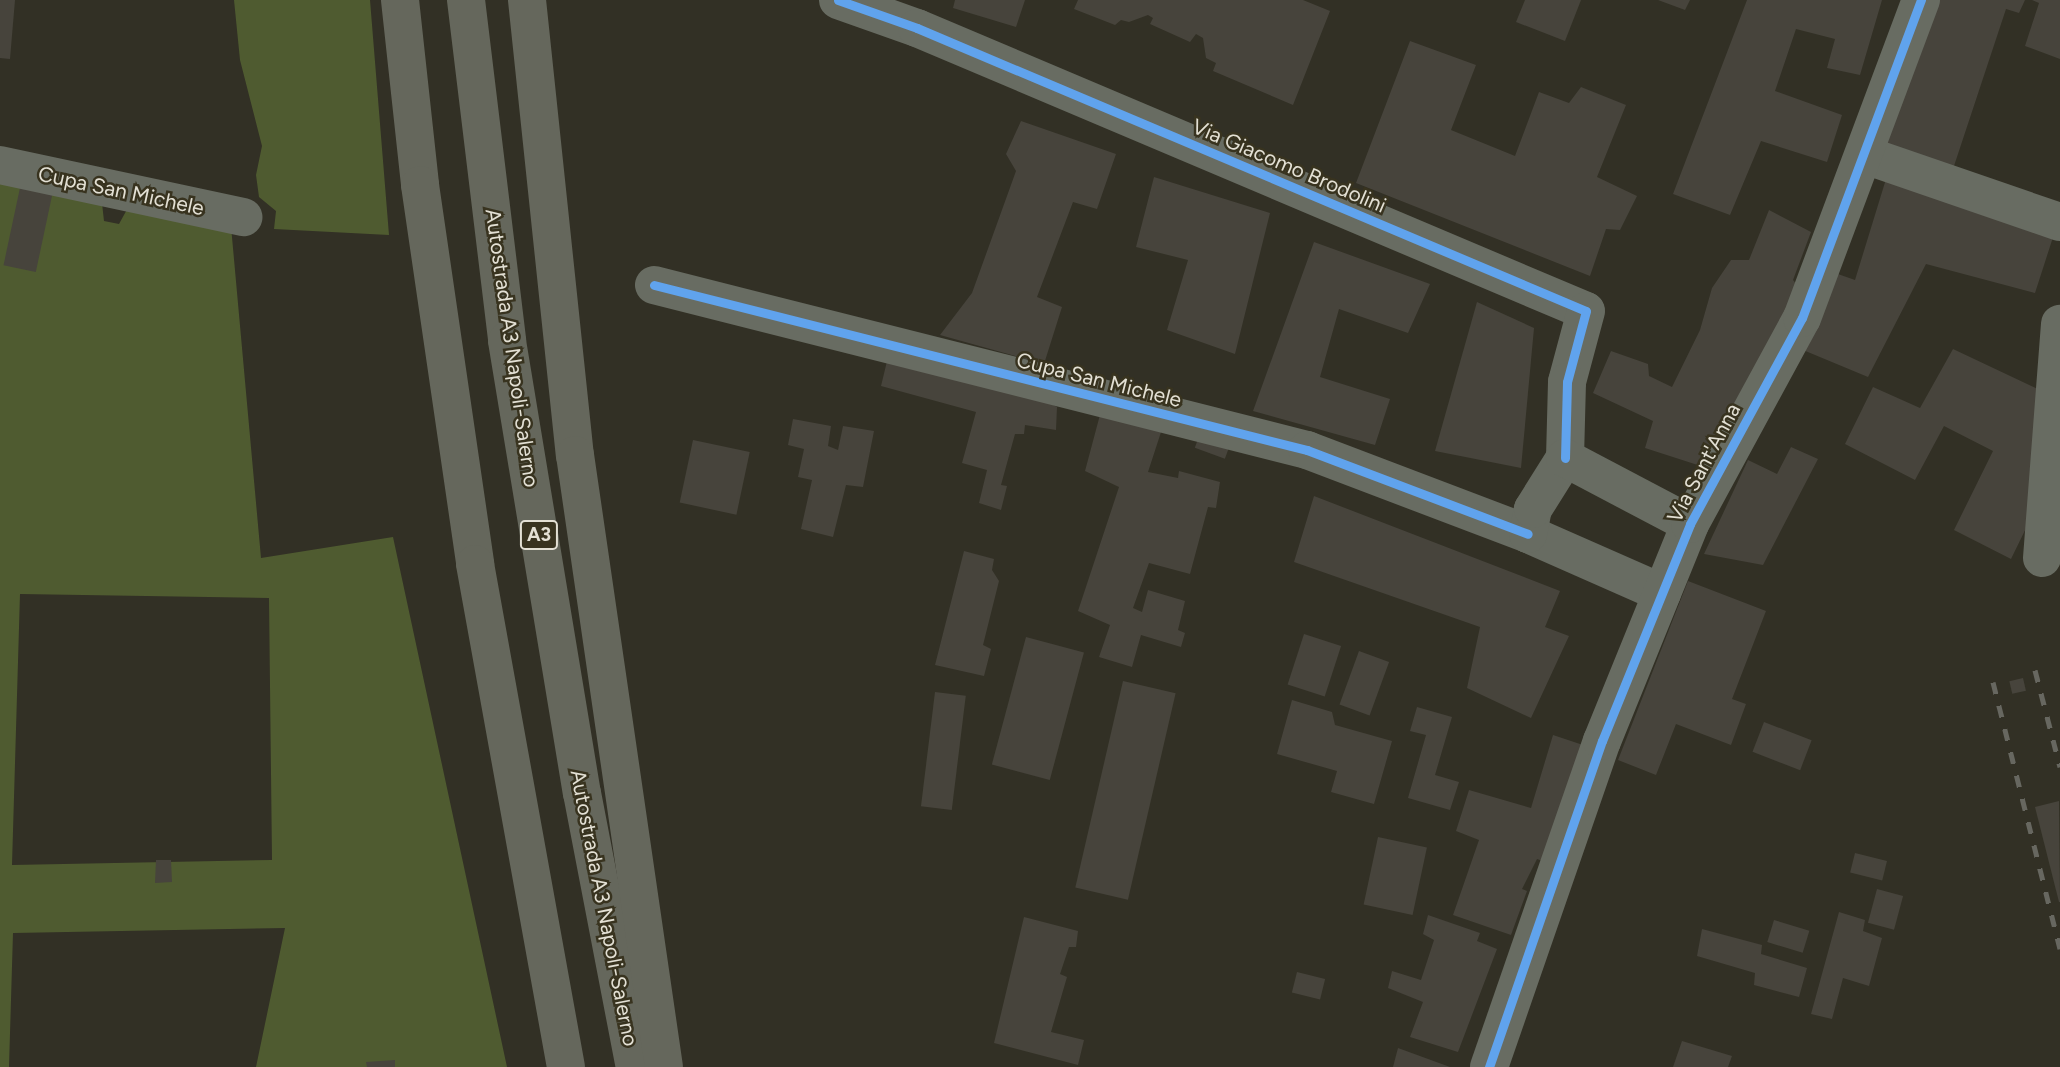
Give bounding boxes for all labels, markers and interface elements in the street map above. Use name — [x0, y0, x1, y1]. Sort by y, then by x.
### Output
street label: Via Giacomo Brodolini — [1188, 114, 1390, 218]
street label: Cupa San Michele — [36, 161, 206, 221]
street label: Autostrada A3 Napoli-Salerno — [480, 207, 544, 489]
street label: Cupa San Michele — [1014, 347, 1184, 413]
street label: Via Sant'Anna — [1662, 399, 1746, 527]
road number: A3 — [520, 520, 558, 550]
street label: Autostrada A3 Napoli-Salerno — [565, 768, 643, 1048]

